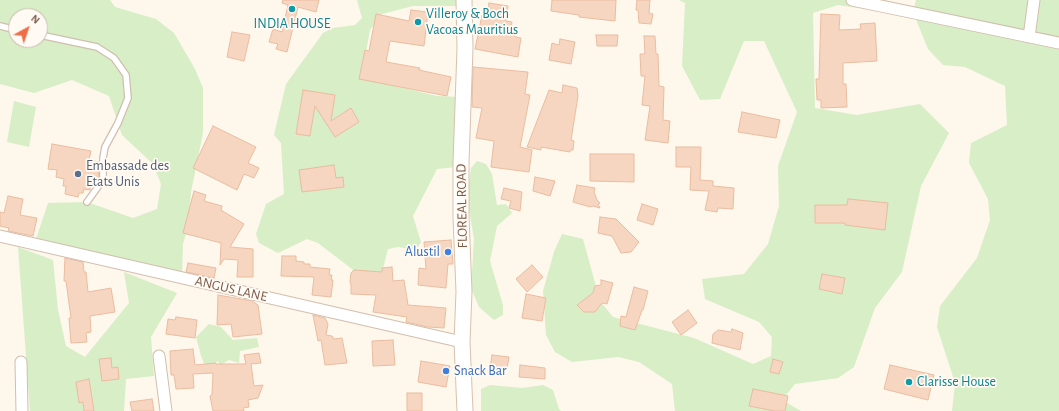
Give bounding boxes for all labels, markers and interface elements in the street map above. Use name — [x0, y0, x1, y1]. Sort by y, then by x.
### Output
marker: INDIA HOUSE — [287, 4, 297, 14]
place label: Villeroy & Boch Vacoas Mauritius — [426, 6, 518, 38]
north arrow — [8, 8, 48, 48]
text: N — [29, 13, 42, 26]
place label: INDIA HOUSE — [254, 16, 330, 32]
marker: Villeroy & Boch Vacoas Mauritius — [413, 17, 423, 27]
place label: Embassade des Etats Unis — [86, 158, 169, 190]
street label: FLOREAL ROAD — [453, 164, 471, 248]
marker: Embassade des Etats Unis — [73, 169, 83, 179]
place label: Alustil — [405, 244, 440, 260]
marker: Alustil — [443, 247, 453, 257]
street label: ANGUS LANE — [193, 273, 269, 305]
place label: Snack Bar — [454, 363, 507, 379]
marker: Snack Bar — [441, 366, 451, 376]
place label: Clarisse House — [917, 374, 996, 390]
marker: Clarisse House — [904, 377, 914, 387]

